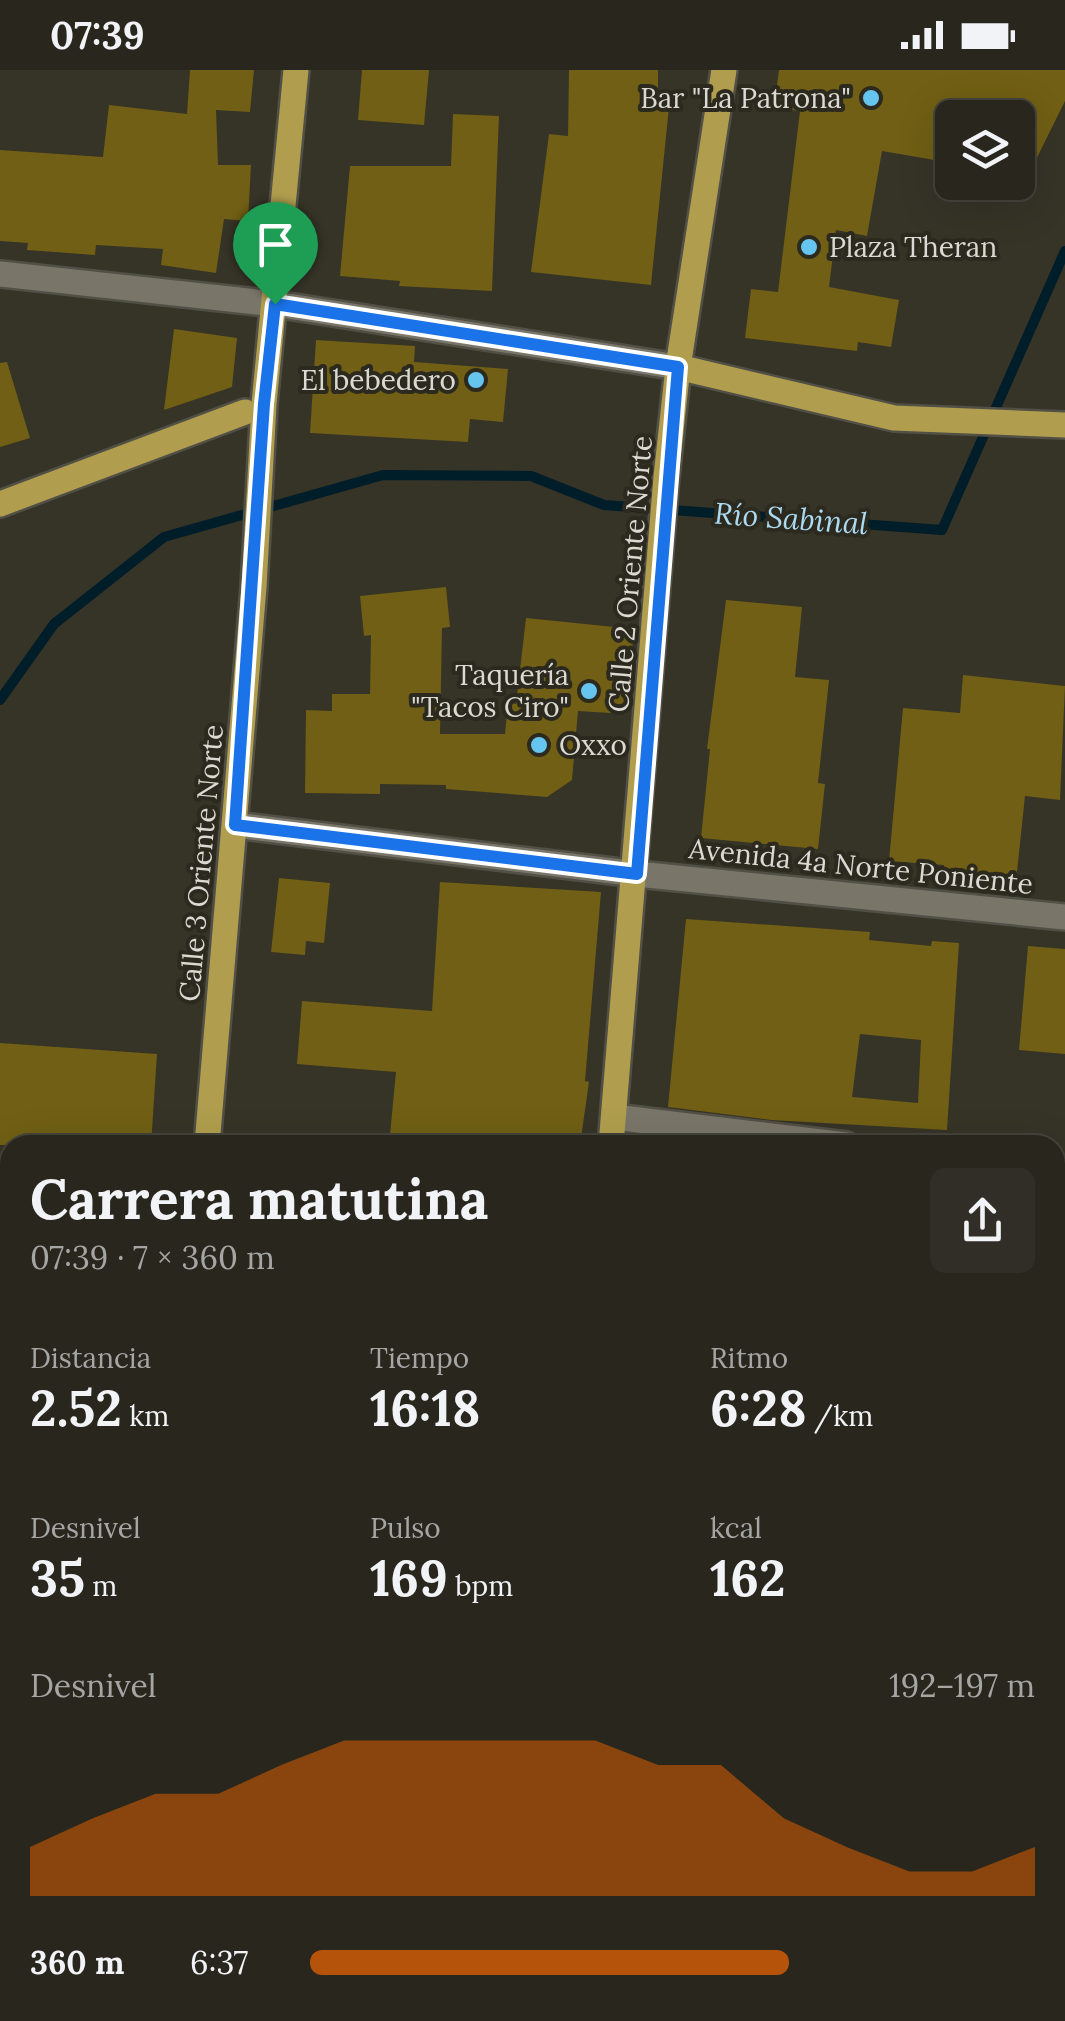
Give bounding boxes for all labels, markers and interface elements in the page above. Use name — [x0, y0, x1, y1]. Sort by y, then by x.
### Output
text: 07:39 — [50, 11, 145, 59]
place label: Bar "La Patrona" — [640, 80, 851, 116]
marker: Bar "La Patrona" — [860, 87, 882, 109]
map controls — [935, 100, 1035, 200]
button: layers — [935, 100, 1035, 200]
pin — [233, 202, 318, 305]
icon: arrive — [248, 217, 303, 272]
place label: Plaza Theran — [829, 229, 997, 265]
marker: Plaza Theran — [798, 236, 820, 258]
place label: El bebedero — [301, 362, 456, 398]
marker: El bebedero — [465, 369, 487, 391]
street label: Calle 2 Oriente Norte — [600, 434, 660, 714]
water label: Río Sabinal — [713, 494, 870, 542]
place label: Taquería "Tacos Ciro" — [411, 657, 569, 725]
marker: Taquería "Tacos Ciro" — [578, 680, 600, 702]
street label: Calle 3 Oriente Norte — [171, 723, 231, 1003]
place label: Oxxo — [559, 727, 627, 763]
marker: Oxxo — [528, 734, 550, 756]
street label: Avenida 4a Norte Poniente — [686, 830, 1035, 902]
text: Carrera matutina — [30, 1164, 488, 1234]
button: share — [930, 1168, 1035, 1273]
text: 07:39 · 7 × 360 m — [30, 1237, 275, 1278]
text: Distancia — [30, 1340, 151, 1376]
text: Tiempo — [370, 1340, 469, 1376]
text: Ritmo — [710, 1340, 788, 1376]
text: 2.52 — [30, 1376, 122, 1440]
text: 16:18 — [370, 1376, 480, 1440]
text: 6:28 — [710, 1376, 807, 1440]
text: km — [122, 1398, 169, 1434]
text: /km — [807, 1398, 873, 1434]
text: Desnivel — [30, 1510, 141, 1546]
text: Pulso — [370, 1510, 441, 1546]
text: kcal — [710, 1510, 762, 1546]
text: 35 — [30, 1546, 85, 1610]
text: 169 — [370, 1546, 448, 1610]
text: 162 — [710, 1546, 786, 1610]
text: m — [85, 1568, 117, 1604]
text: bpm — [448, 1568, 513, 1604]
text: Desnivel — [30, 1665, 156, 1706]
text: 192–197 m — [889, 1665, 1035, 1706]
text: 360 m — [30, 1942, 125, 1983]
text: 6:37 — [190, 1942, 248, 1983]

